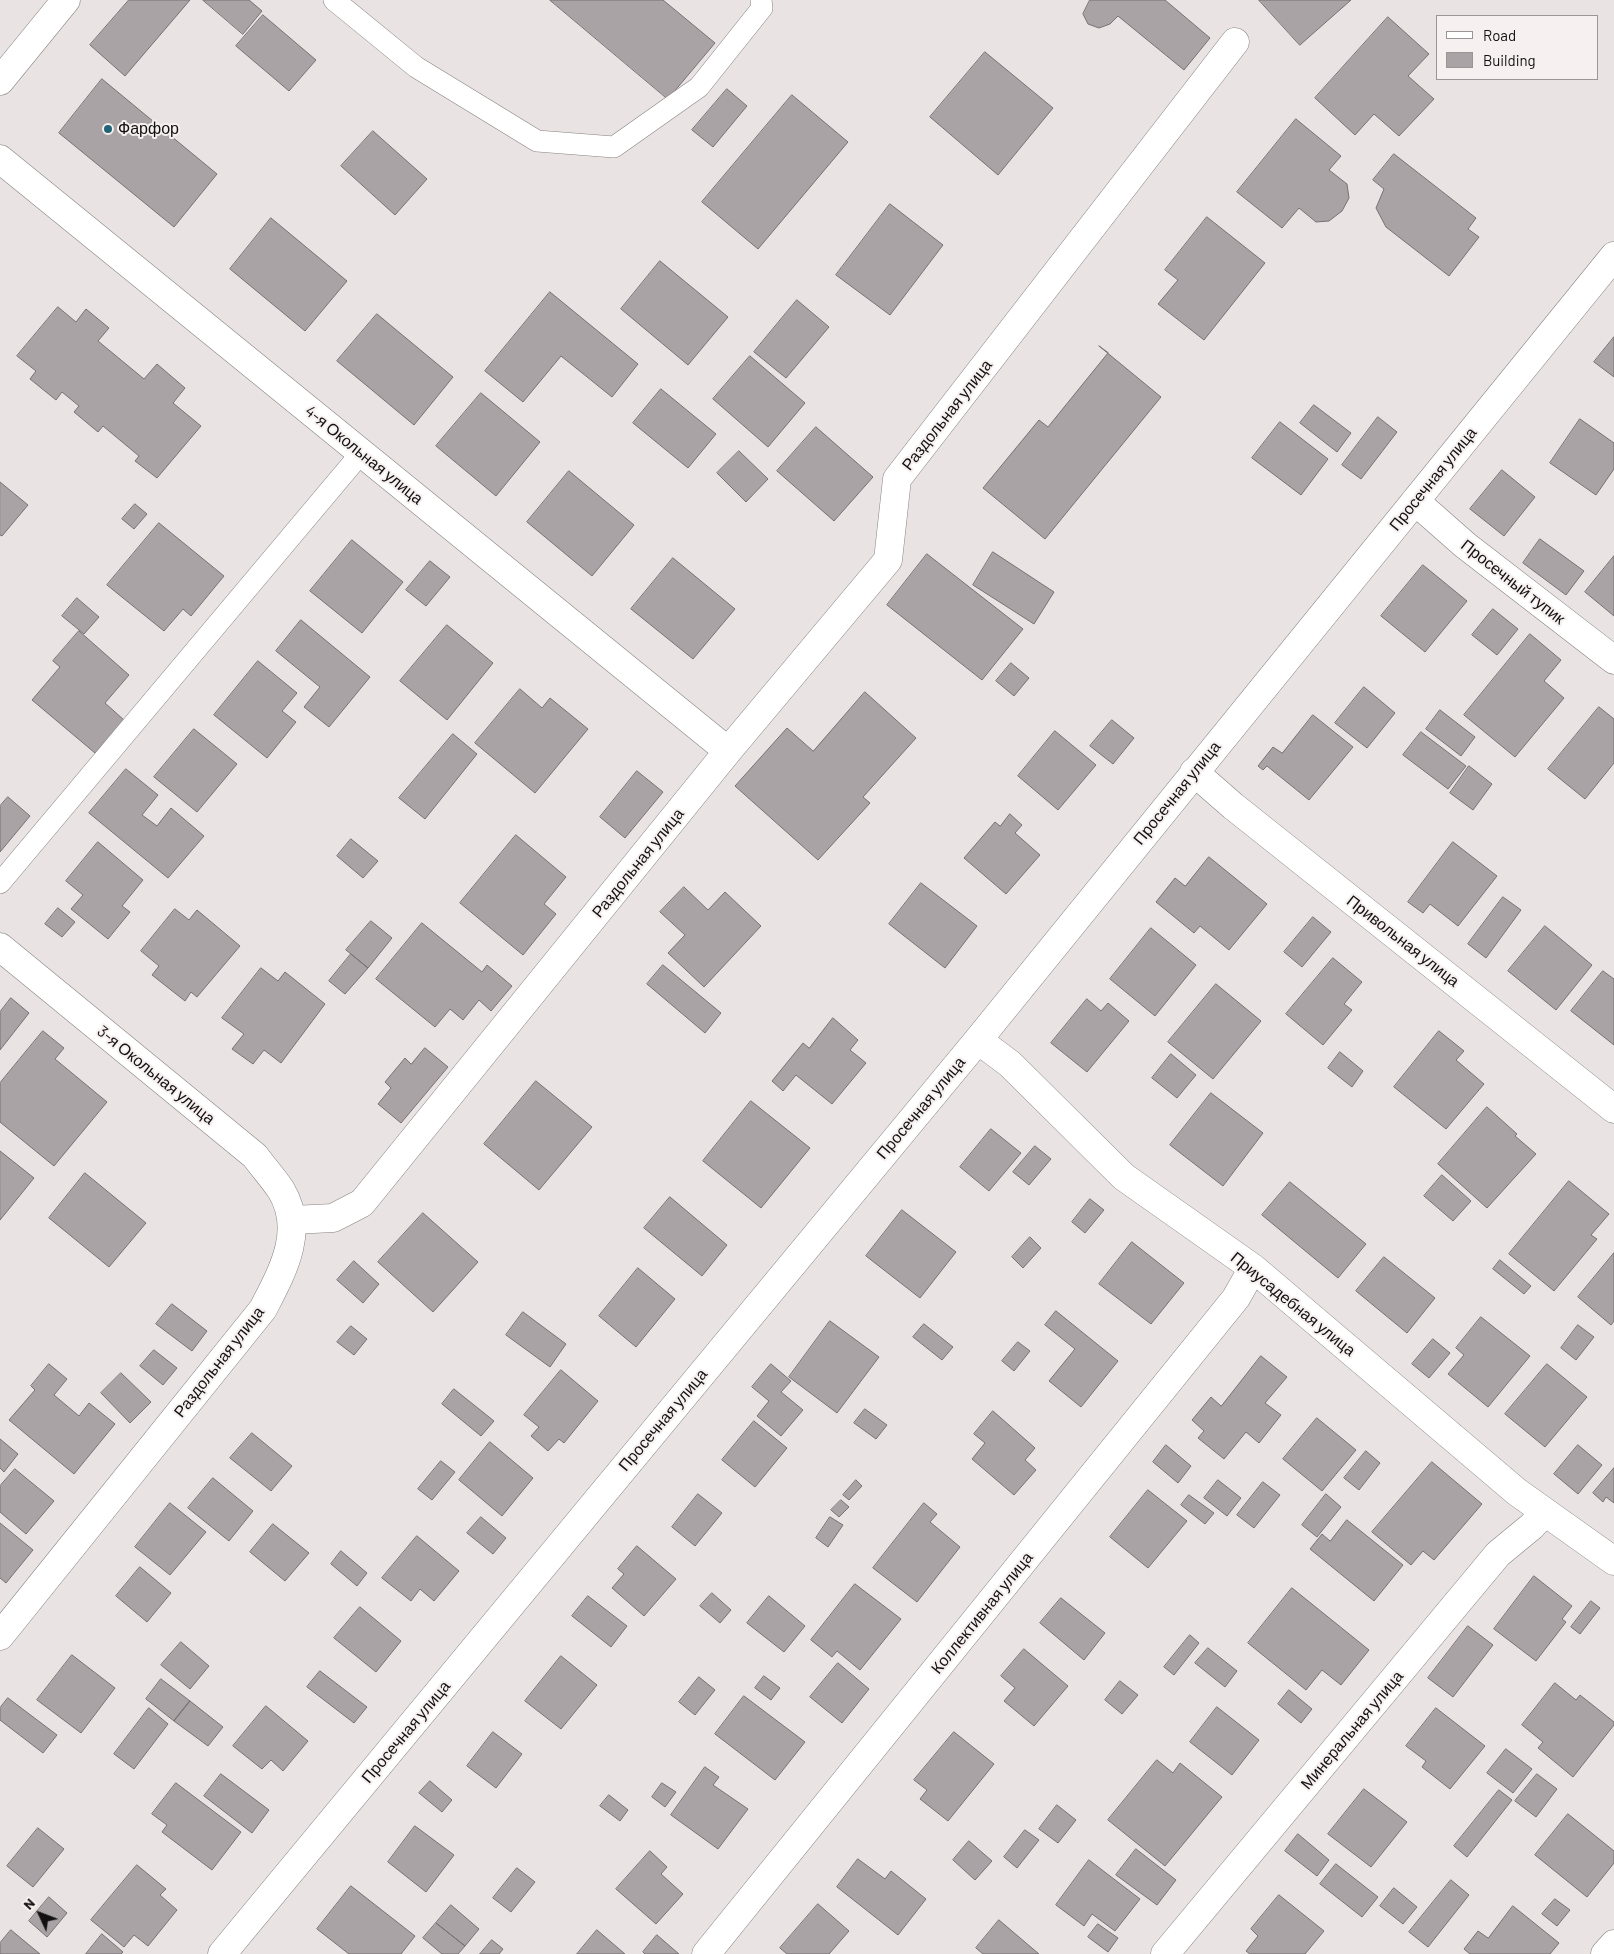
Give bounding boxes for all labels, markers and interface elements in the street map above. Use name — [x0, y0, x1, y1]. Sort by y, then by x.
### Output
legend — [1436, 15, 1599, 80]
text: Road — [1483, 26, 1516, 44]
text: Building — [1483, 51, 1536, 69]
place label: Фарфор — [118, 119, 179, 139]
marker: Фарфор — [102, 123, 114, 135]
street label: Раздольная улица — [898, 356, 996, 474]
street label: 4-я Окольная улица — [301, 401, 427, 509]
street label: Просечная улица — [1385, 423, 1481, 535]
street label: Просечный тупик — [1457, 535, 1569, 629]
street label: Просечная улица — [1129, 737, 1225, 849]
street label: Раздольная улица — [588, 805, 688, 921]
street label: Привольная улица — [1343, 891, 1463, 991]
street label: 3-я Окольная улица — [93, 1022, 219, 1128]
street label: Просечная улица — [873, 1053, 969, 1163]
street label: Приусадебная улица — [1227, 1248, 1359, 1360]
street label: Раздольная улица — [170, 1303, 268, 1421]
street label: Просечная улица — [615, 1365, 711, 1475]
street label: Коллективная улица — [927, 1548, 1037, 1678]
street label: Минеральная улица — [1297, 1667, 1407, 1793]
street label: Просечная улица — [358, 1677, 454, 1787]
north arrow — [15, 1889, 65, 1939]
text: N — [19, 1894, 38, 1913]

